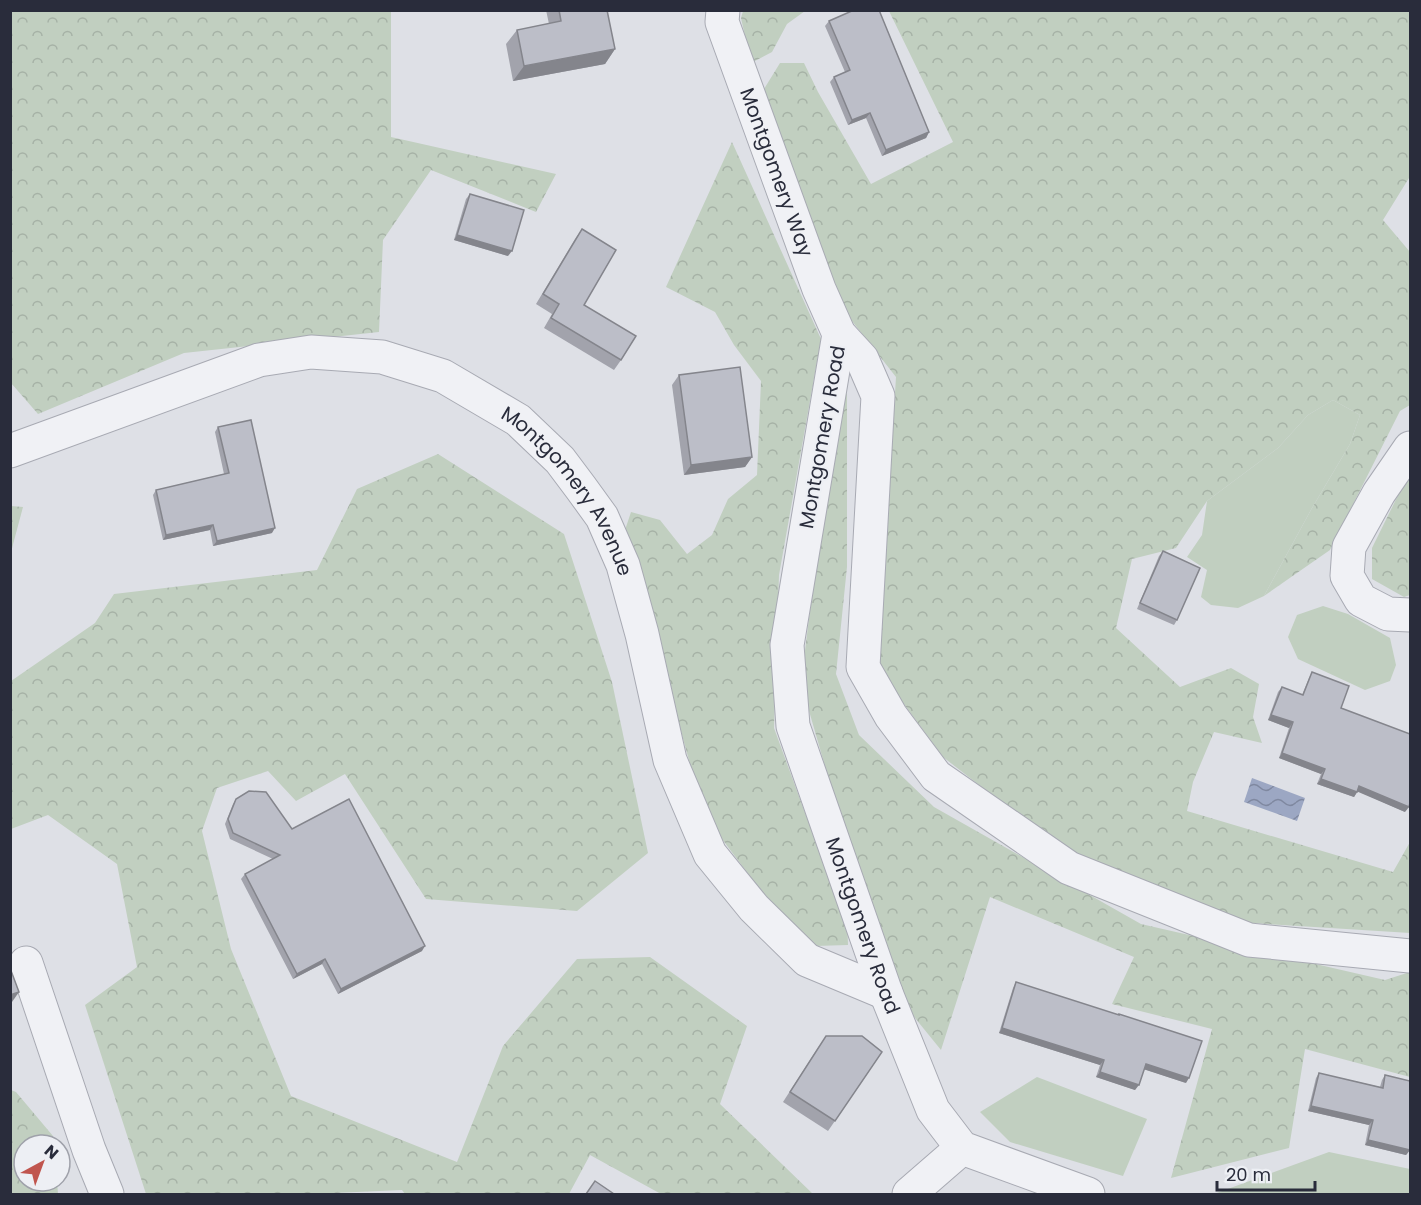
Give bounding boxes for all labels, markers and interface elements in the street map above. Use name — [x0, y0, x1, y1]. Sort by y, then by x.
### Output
street label: Montgomery Way — [733, 84, 820, 261]
street label: Montgomery Road — [792, 343, 852, 531]
street label: Montgomery Avenue — [496, 399, 639, 579]
street label: Montgomery Road — [819, 833, 907, 1018]
north arrow — [12, 1133, 72, 1193]
text: N — [39, 1139, 64, 1165]
scale bar — [1217, 1154, 1314, 1192]
text: 20 m — [1226, 1162, 1271, 1187]

